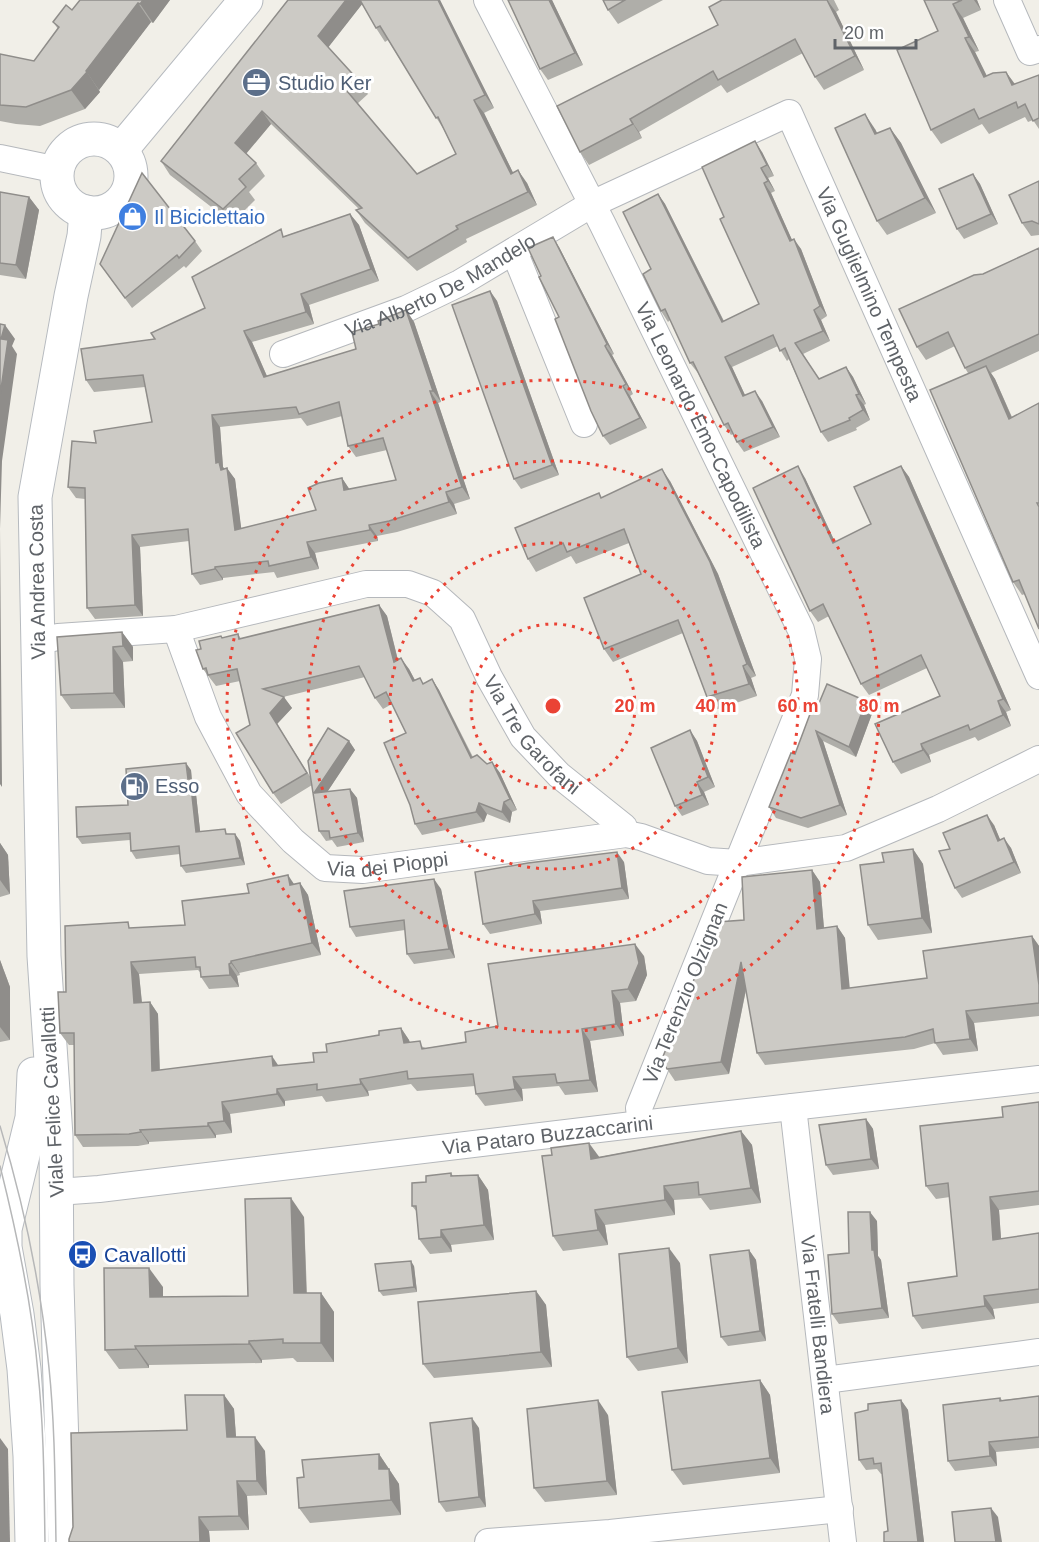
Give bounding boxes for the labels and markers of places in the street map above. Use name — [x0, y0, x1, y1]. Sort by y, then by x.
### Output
office icon: Studio Ker — [241, 67, 273, 99]
place label: Studio Ker — [278, 72, 372, 94]
shop icon: Il Biciclettaio — [117, 201, 149, 233]
place label: Il Biciclettaio — [154, 206, 265, 228]
centre of rings — [543, 696, 563, 716]
fuel station icon: Esso — [118, 770, 150, 802]
place label: Esso — [155, 775, 199, 797]
bus stop icon: Cavallotti — [67, 1239, 99, 1271]
place label: Cavallotti — [104, 1244, 186, 1266]

